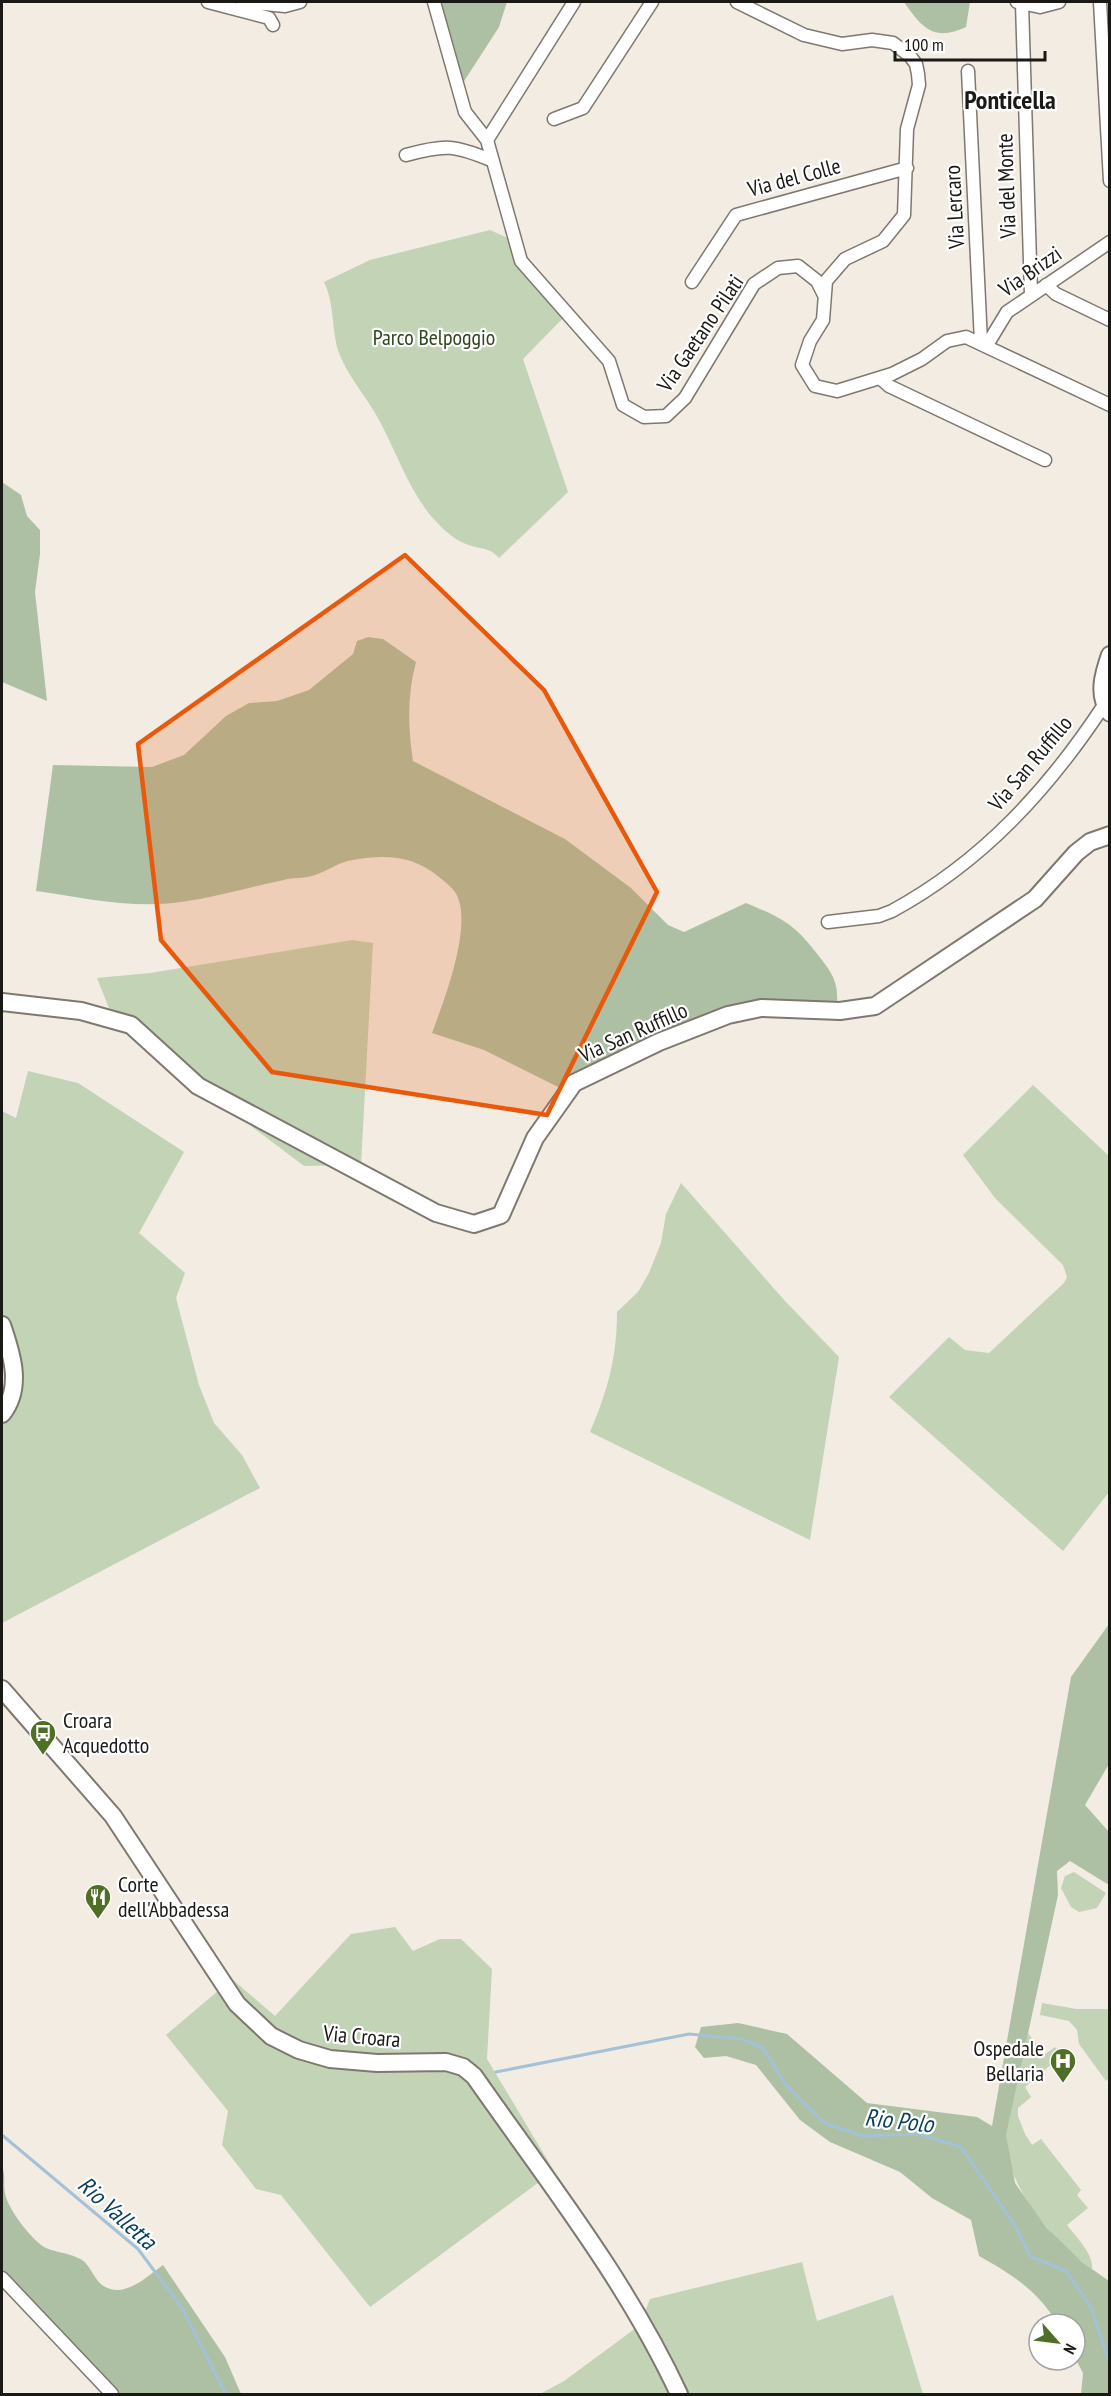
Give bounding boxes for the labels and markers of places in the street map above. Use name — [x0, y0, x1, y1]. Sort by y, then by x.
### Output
place label: Croara Acquedotto — [63, 1706, 149, 1759]
bus stop icon: Croara Acquedotto — [28, 1718, 58, 1756]
place label: Corte dell'Abbadessa — [118, 1870, 229, 1923]
restaurant icon: Corte dell'Abbadessa — [83, 1882, 113, 1920]
place label: Ospedale Bellaria — [973, 2034, 1044, 2087]
hospital icon: Ospedale Bellaria — [1048, 2046, 1078, 2084]

